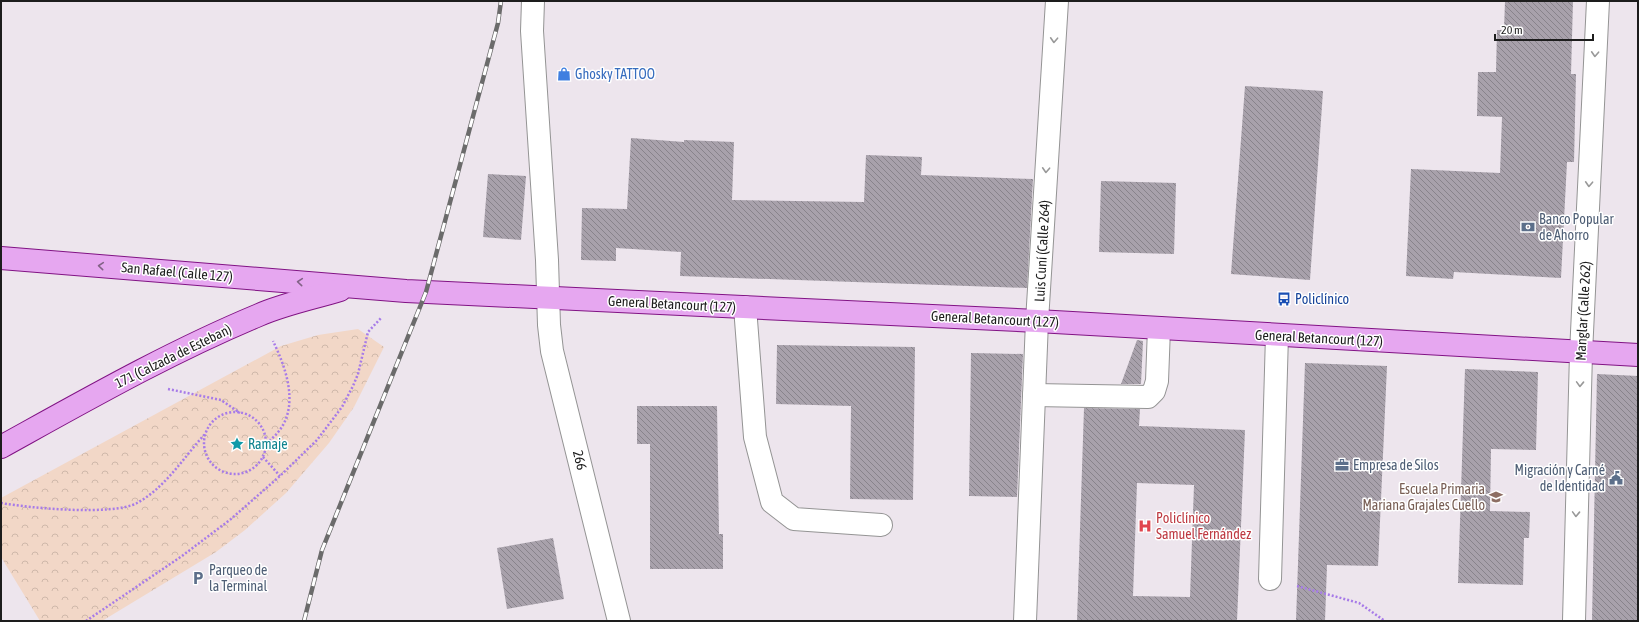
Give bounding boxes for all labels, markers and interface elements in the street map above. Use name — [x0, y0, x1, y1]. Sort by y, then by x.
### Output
scale bar — [1495, 16, 1593, 42]
text: 20 m — [1501, 23, 1523, 37]
one-way arrow — [1050, 37, 1059, 43]
one-way arrow — [1591, 51, 1600, 57]
shop icon: Ghosky TATTOO — [556, 66, 572, 82]
place label: Ghosky TATTOO — [575, 66, 655, 82]
one-way arrow — [1042, 167, 1051, 173]
one-way arrow — [1585, 181, 1593, 187]
street label: Luis Cuní (Calle 264) — [1031, 200, 1053, 302]
place label: Banco Popular de Ahorro — [1539, 211, 1615, 243]
bank icon: Banco Popular de Ahorro — [1520, 219, 1536, 235]
street label: San Rafael (Calle 127) — [121, 259, 233, 285]
street label: Manglar (Calle 262) — [1572, 261, 1594, 361]
one-way arrow — [98, 262, 104, 271]
one-way arrow — [297, 278, 303, 287]
bus stop icon: Policlínico — [1276, 291, 1292, 307]
place label: Policlínico — [1295, 291, 1349, 307]
street label: General Betancourt (127) — [608, 293, 736, 315]
street label: General Betancourt (127) — [931, 308, 1059, 330]
street label: 171 (Calzada de Esteban) — [112, 321, 234, 391]
street label: General Betancourt (127) — [1255, 327, 1383, 349]
one-way arrow — [1576, 381, 1584, 387]
place icon: Ramaje — [229, 436, 245, 452]
place label: Ramaje — [248, 436, 288, 452]
street label: 266 — [570, 448, 590, 472]
office icon: Empresa de Silos — [1334, 457, 1350, 473]
place label: Empresa de Silos — [1353, 457, 1439, 473]
place label: Migración y Carné de Identidad — [1515, 462, 1605, 494]
public building icon: Migración y Carné de Identidad — [1608, 470, 1624, 486]
place label: Escuela Primaria Mariana Grajales Cuello — [1362, 481, 1485, 513]
school or university icon: Escuela Primaria Mariana Grajales Cuello — [1488, 489, 1504, 505]
place label: Policlínico Samuel Fernández — [1156, 510, 1251, 542]
one-way arrow — [1572, 511, 1581, 517]
hospital icon: Policlínico Samuel Fernández — [1137, 518, 1153, 534]
place label: Parqueo de la Terminal — [209, 562, 268, 594]
parking icon: Parqueo de la Terminal — [190, 570, 206, 586]

